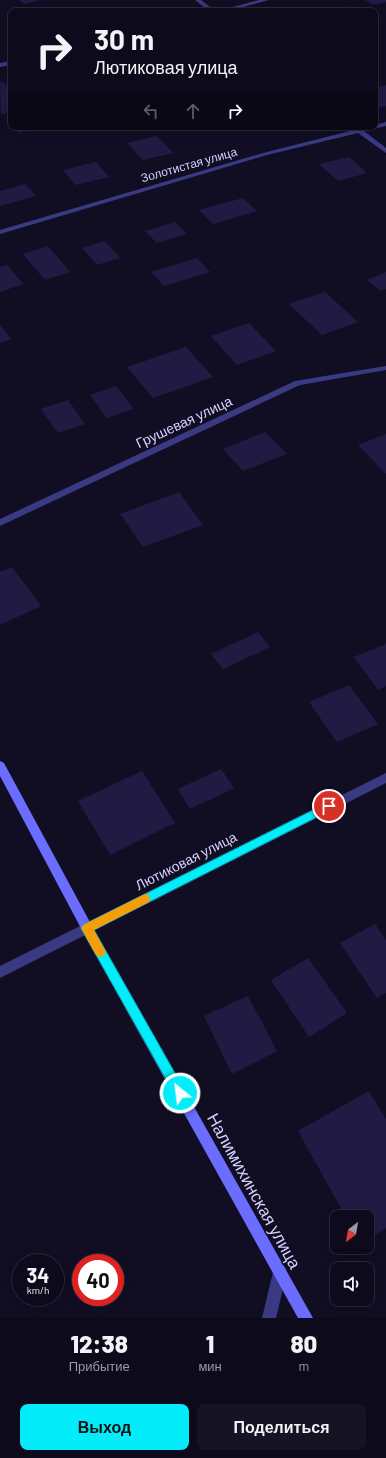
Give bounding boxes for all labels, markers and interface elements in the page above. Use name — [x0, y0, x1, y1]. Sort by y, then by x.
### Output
text: 30 m — [94, 22, 154, 56]
icon: right — [28, 24, 80, 76]
text: Лютиковая улица — [94, 56, 238, 78]
icon: left — [140, 100, 162, 122]
icon: ahead — [182, 100, 204, 122]
icon: right — [224, 100, 246, 122]
street label: Золотистая улица — [139, 144, 239, 185]
street label: Грушевая улица — [133, 392, 235, 451]
pin — [312, 789, 346, 823]
icon: arrive — [318, 795, 340, 817]
street label: Лютиковая улица — [132, 828, 240, 893]
position arrow — [159, 1072, 201, 1114]
street label: Налимихинская улица — [204, 1109, 306, 1272]
north arrow — [330, 1210, 374, 1254]
map controls — [330, 1210, 374, 1306]
speed limit sign: 40 — [72, 1254, 124, 1306]
button: sound — [330, 1262, 374, 1306]
text: 34 — [27, 1263, 49, 1287]
text: km/h — [27, 1284, 49, 1296]
text: 12:38 — [70, 1329, 128, 1358]
text: 1 — [206, 1329, 214, 1358]
text: 80 — [290, 1329, 317, 1358]
text: Прибытие — [69, 1358, 130, 1374]
text: мин — [198, 1358, 222, 1374]
text: m — [299, 1358, 309, 1374]
button: Выход — [20, 1404, 189, 1450]
button: Поделиться — [197, 1404, 366, 1450]

